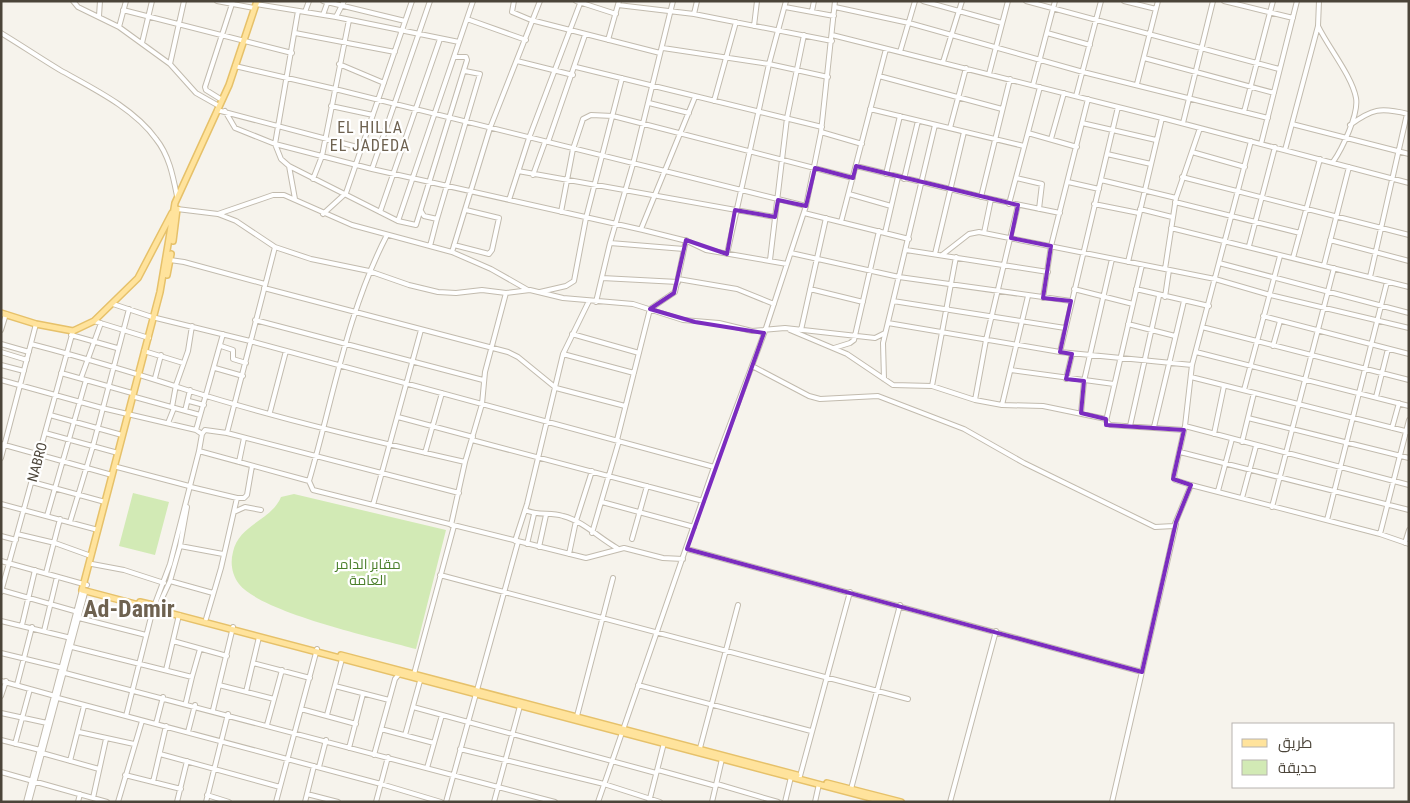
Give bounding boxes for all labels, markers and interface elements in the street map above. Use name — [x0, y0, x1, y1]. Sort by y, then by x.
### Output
district label: EL HILLA EL JADEDA — [330, 118, 410, 155]
street label: NABRO — [24, 440, 50, 484]
park label: مقابر الدامر العامة — [334, 556, 401, 588]
district label: Ad-Damir — [83, 595, 175, 623]
legend — [1232, 723, 1395, 788]
text: طريق — [1278, 734, 1312, 753]
text: حديقة — [1278, 759, 1317, 777]

